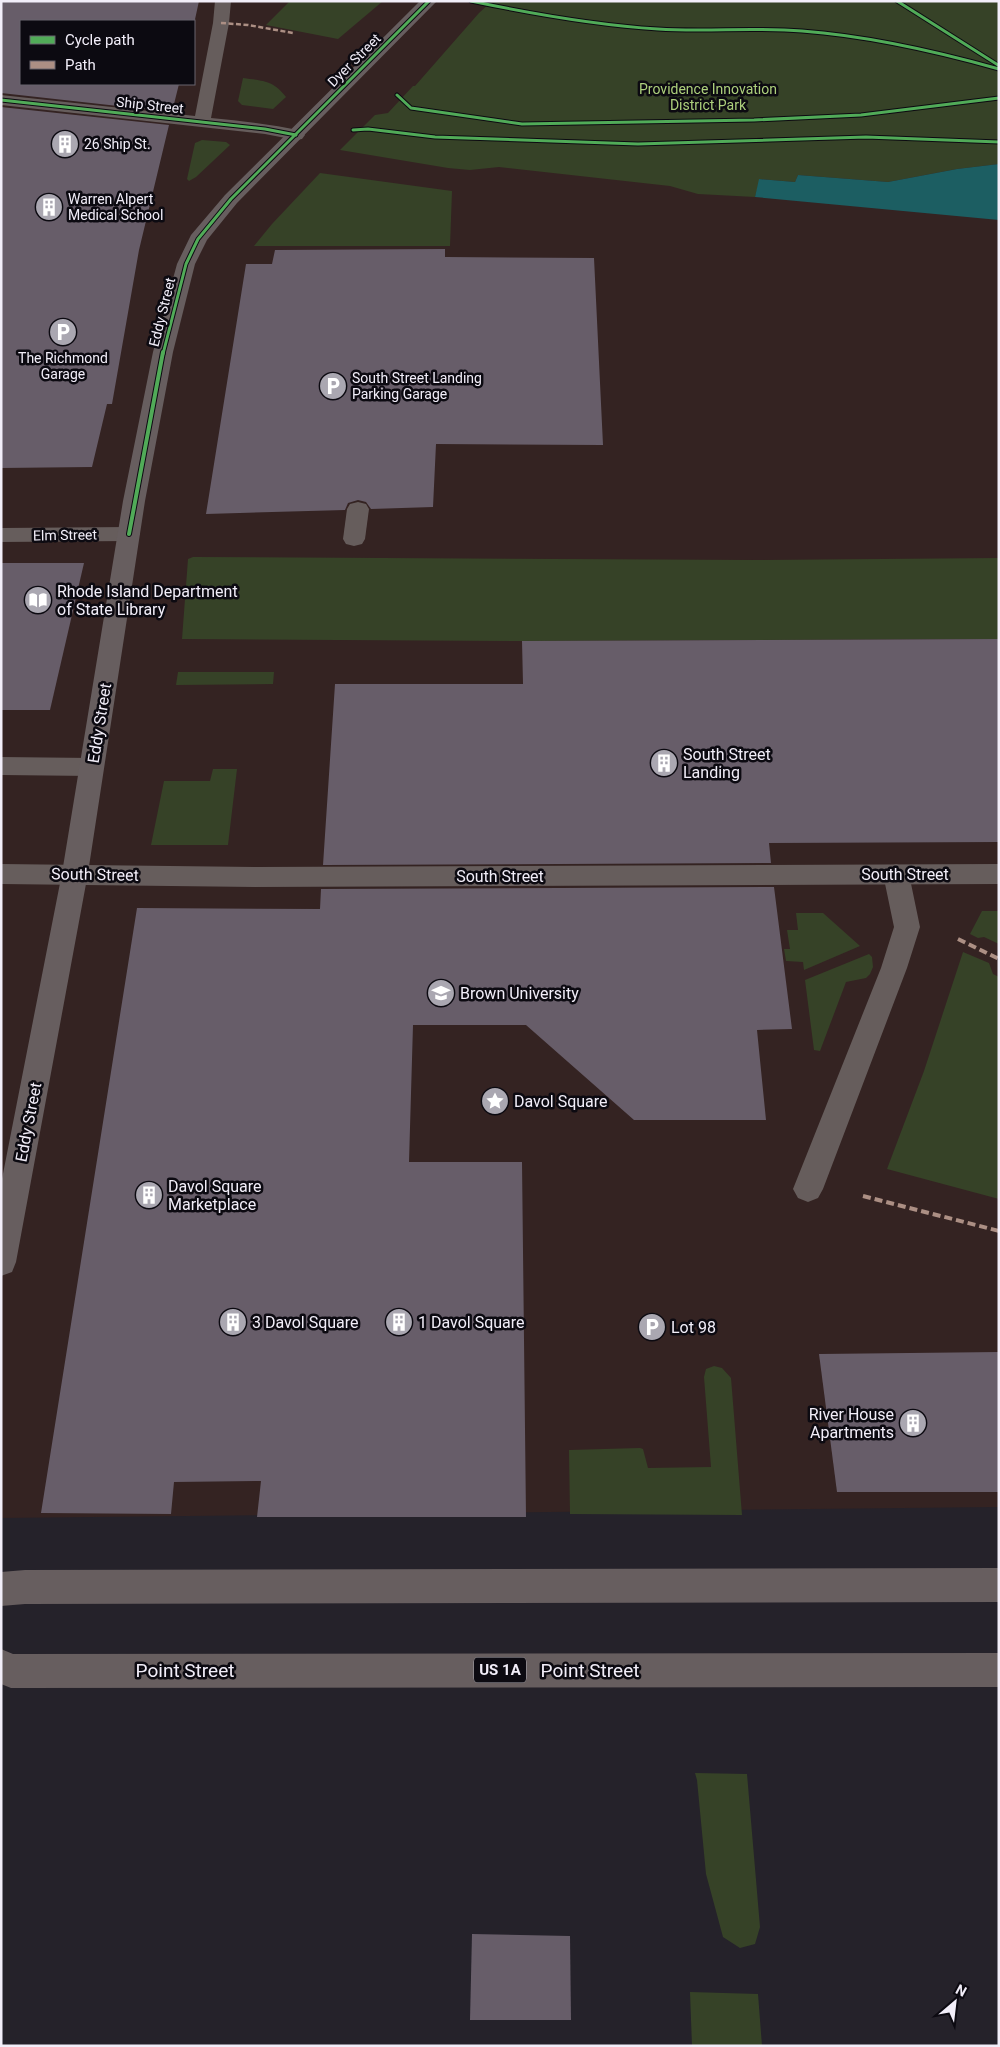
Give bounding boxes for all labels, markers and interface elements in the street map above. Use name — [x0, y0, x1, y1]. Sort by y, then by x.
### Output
legend — [20, 20, 195, 85]
street label: Dyer Street — [324, 30, 384, 90]
text: Cycle path — [65, 31, 135, 49]
text: Path — [65, 56, 96, 74]
park label: Providence Innovation District Park — [639, 81, 777, 113]
street label: Ship Street — [115, 94, 185, 117]
building icon: 26 Ship St. — [50, 129, 80, 159]
place label: 26 Ship St. — [84, 136, 151, 152]
place label: Warren Alpert Medical School — [68, 191, 164, 223]
building icon: Warren Alpert Medical School — [34, 192, 64, 222]
street label: Eddy Street — [146, 275, 178, 348]
parking icon: The Richmond Garage — [48, 317, 78, 347]
place label: The Richmond Garage — [18, 350, 108, 382]
place label: South Street Landing Parking Garage — [352, 370, 482, 402]
parking icon: South Street Landing Parking Garage — [318, 371, 348, 401]
street label: Elm Street — [33, 526, 98, 544]
place label: Rhode Island Department of State Library — [57, 582, 238, 619]
library icon: Rhode Island Department of State Library — [23, 585, 53, 615]
street label: Eddy Street — [84, 682, 115, 764]
place label: South Street Landing — [683, 745, 771, 782]
building icon: South Street Landing — [649, 748, 679, 778]
street label: South Street — [51, 864, 139, 885]
street label: South Street — [861, 865, 949, 884]
street label: South Street — [456, 867, 544, 886]
school or university icon: Brown University — [426, 978, 456, 1008]
place label: Brown University — [460, 984, 579, 1003]
street label: Eddy Street — [11, 1081, 46, 1164]
place icon: Davol Square — [480, 1086, 510, 1116]
place label: Davol Square — [514, 1092, 608, 1111]
place label: Davol Square Marketplace — [168, 1177, 262, 1214]
building icon: Davol Square Marketplace — [134, 1180, 164, 1210]
building icon: 3 Davol Square — [218, 1307, 248, 1337]
building icon: 1 Davol Square — [384, 1307, 414, 1337]
parking icon: Lot 98 — [637, 1312, 667, 1342]
place label: 3 Davol Square — [252, 1313, 359, 1332]
place label: 1 Davol Square — [418, 1313, 525, 1332]
place label: Lot 98 — [671, 1318, 716, 1337]
place label: River House Apartments — [809, 1405, 894, 1442]
building icon: River House Apartments — [898, 1408, 928, 1438]
road number: US 1A — [474, 1658, 526, 1682]
street label: Point Street — [136, 1659, 234, 1682]
street label: Point Street — [541, 1659, 639, 1682]
north arrow — [930, 1977, 980, 2027]
text: N — [953, 1981, 969, 2000]

